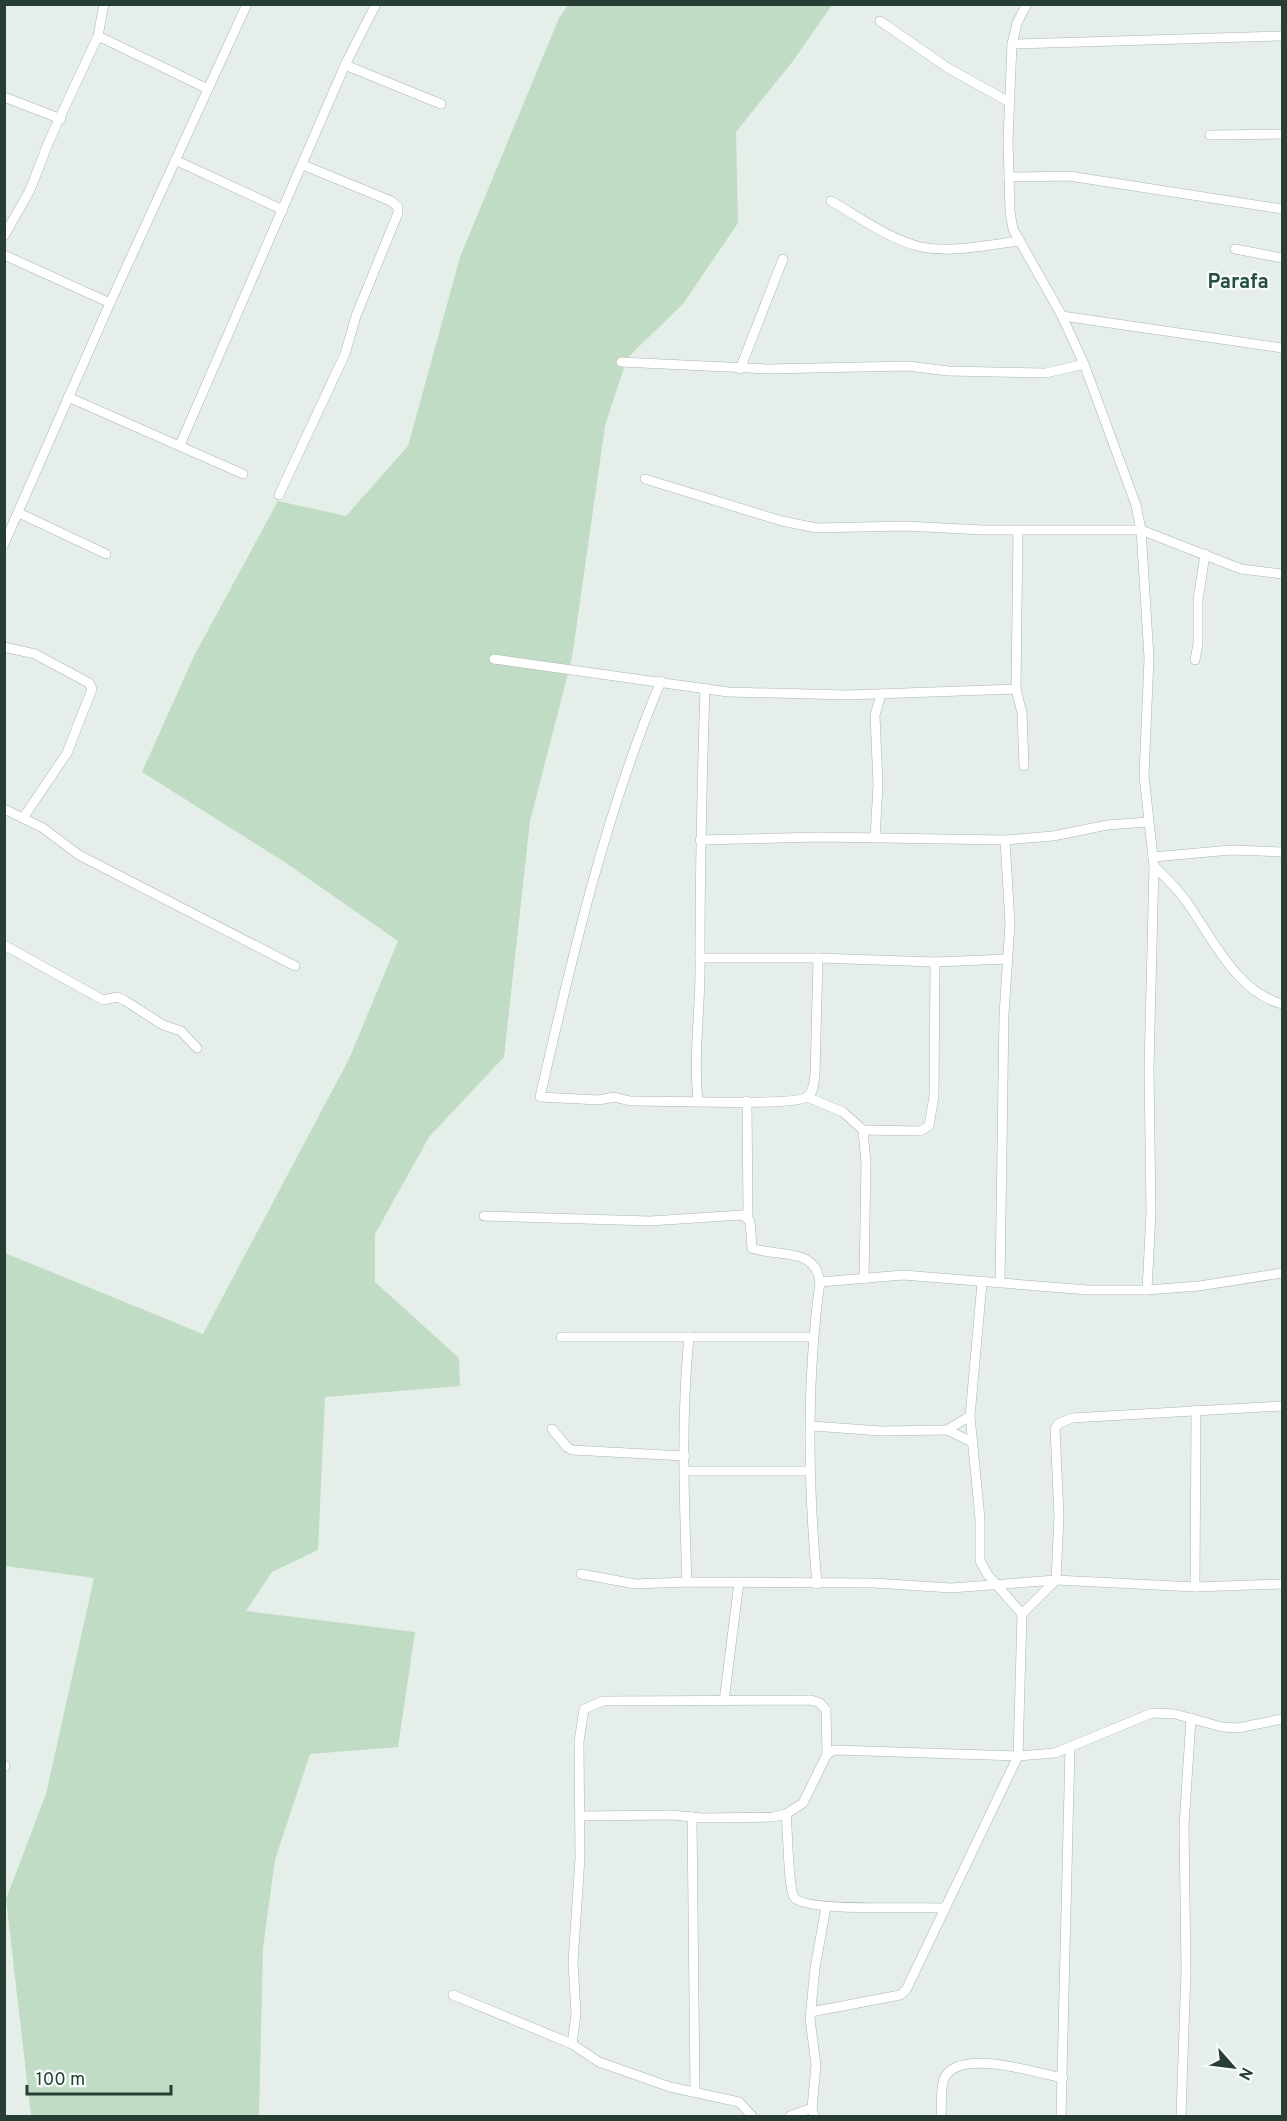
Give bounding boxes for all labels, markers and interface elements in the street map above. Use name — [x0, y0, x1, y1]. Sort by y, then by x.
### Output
district label: Parafa — [1207, 270, 1269, 296]
north arrow — [1203, 2037, 1263, 2097]
scale bar — [27, 2058, 171, 2096]
text: N — [1233, 2063, 1256, 2083]
text: 100 m — [36, 2069, 85, 2092]

